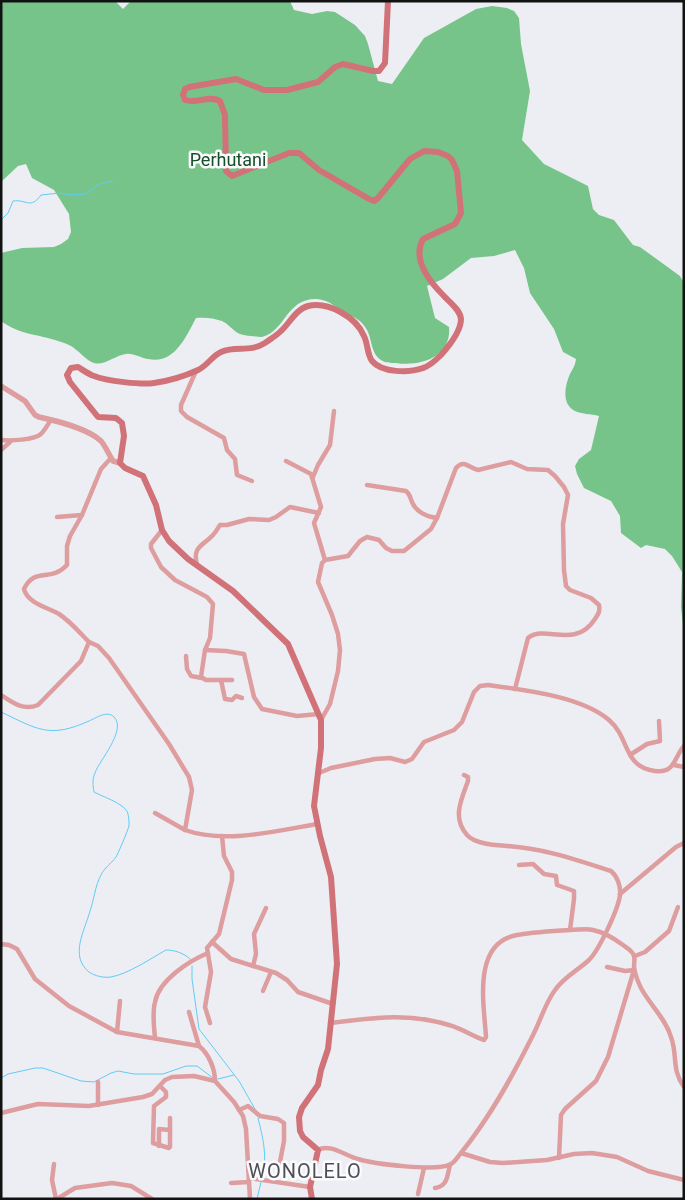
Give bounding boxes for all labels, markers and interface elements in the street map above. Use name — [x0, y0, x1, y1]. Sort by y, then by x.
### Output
park label: Perhutani — [190, 149, 266, 170]
district label: WONOLELO — [248, 1159, 362, 1183]

